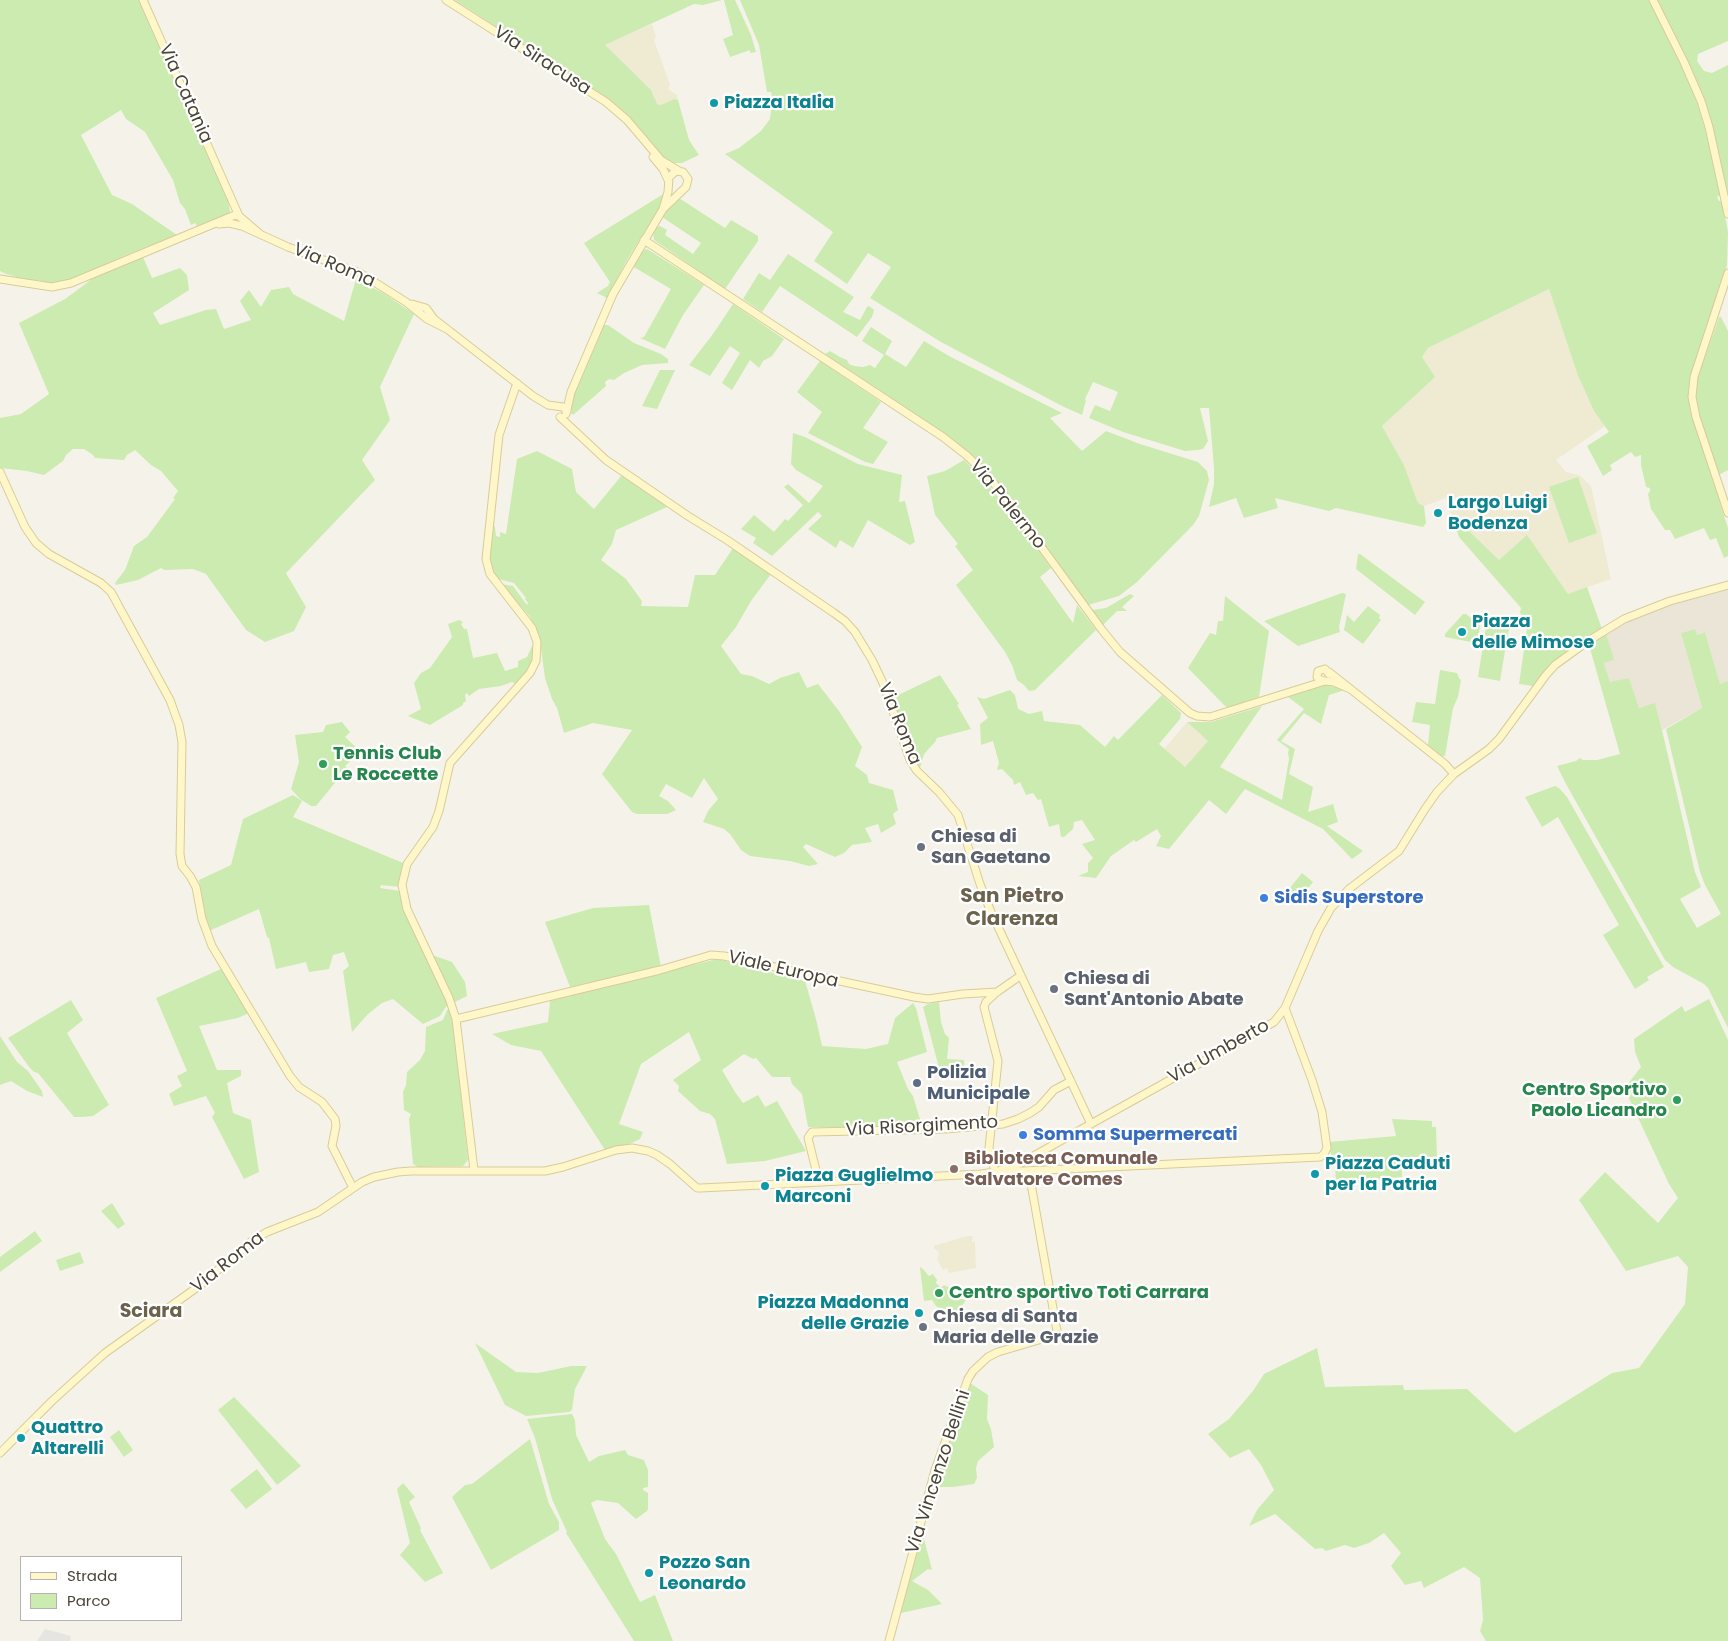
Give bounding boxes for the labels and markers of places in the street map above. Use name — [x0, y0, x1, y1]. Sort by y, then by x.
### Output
place label: Piazza Italia — [724, 92, 834, 114]
marker: Piazza Italia — [708, 97, 720, 109]
place label: Largo Luigi Bodenza — [1448, 492, 1548, 534]
marker: Largo Luigi Bodenza — [1432, 507, 1444, 519]
place label: Piazza delle Mimose — [1472, 611, 1594, 654]
marker: Piazza delle Mimose — [1456, 626, 1468, 638]
place label: Tennis Club Le Roccette — [333, 743, 442, 786]
marker: Tennis Club Le Roccette — [317, 758, 329, 770]
place label: Chiesa di San Gaetano — [931, 826, 1050, 869]
marker: Chiesa di San Gaetano — [915, 841, 927, 853]
place label: Sidis Superstore — [1274, 887, 1424, 909]
marker: Sidis Superstore — [1258, 892, 1270, 904]
place label: Chiesa di Sant'Antonio Abate — [1064, 968, 1244, 1011]
marker: Chiesa di Sant'Antonio Abate — [1048, 983, 1060, 995]
place label: Polizia Municipale — [927, 1062, 1030, 1104]
marker: Polizia Municipale — [911, 1077, 923, 1089]
place label: Centro Sportivo Paolo Licandro — [1522, 1079, 1667, 1122]
marker: Centro Sportivo Paolo Licandro — [1671, 1094, 1683, 1106]
place label: Somma Supermercati — [1033, 1124, 1237, 1146]
marker: Somma Supermercati — [1017, 1129, 1029, 1141]
place label: Biblioteca Comunale Salvatore Comes — [964, 1148, 1158, 1190]
place label: Piazza Caduti per la Patria — [1325, 1153, 1451, 1196]
marker: Biblioteca Comunale Salvatore Comes — [948, 1163, 960, 1175]
place label: Piazza Guglielmo Marconi — [775, 1165, 933, 1208]
marker: Piazza Caduti per la Patria — [1309, 1168, 1321, 1180]
marker: Piazza Guglielmo Marconi — [759, 1180, 771, 1192]
place label: Centro sportivo Toti Carrara — [949, 1282, 1209, 1304]
marker: Centro sportivo Toti Carrara — [933, 1287, 945, 1299]
place label: Piazza Madonna delle Grazie — [757, 1292, 909, 1335]
place label: Chiesa di Santa Maria delle Grazie — [933, 1306, 1099, 1348]
marker: Piazza Madonna delle Grazie — [913, 1307, 925, 1319]
marker: Chiesa di Santa Maria delle Grazie — [917, 1321, 929, 1333]
place label: Quattro Altarelli — [31, 1417, 104, 1460]
marker: Quattro Altarelli — [15, 1432, 27, 1444]
place label: Pozzo San Leonardo — [659, 1552, 750, 1595]
marker: Pozzo San Leonardo — [643, 1567, 655, 1579]

